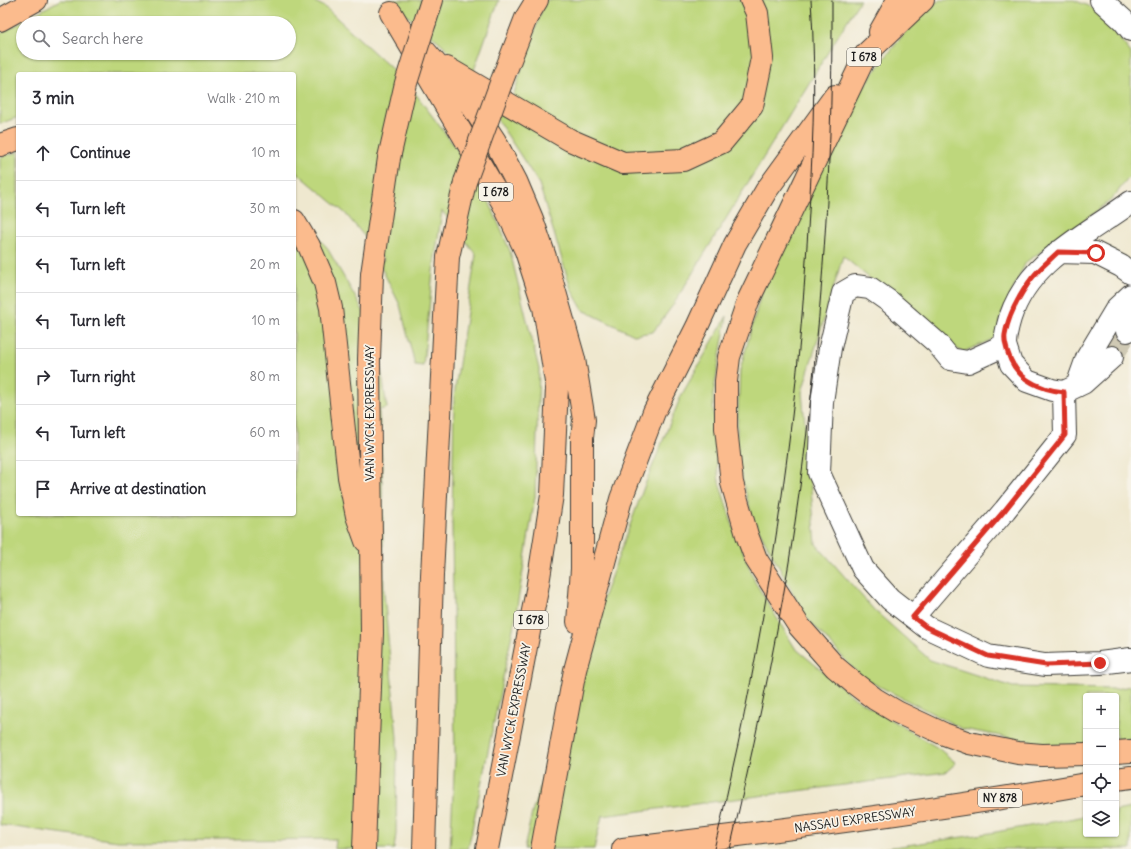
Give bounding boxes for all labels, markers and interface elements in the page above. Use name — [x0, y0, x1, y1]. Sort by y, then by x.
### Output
search box — [16, 16, 296, 60]
icon: search — [30, 27, 52, 49]
text: Search here — [62, 29, 143, 48]
road number: I 678 — [847, 48, 881, 66]
text: 3 min — [32, 87, 74, 109]
text: Walk · 210 m — [207, 90, 280, 107]
icon: ahead — [32, 142, 54, 164]
text: Continue — [70, 143, 131, 162]
text: 10 m — [252, 144, 280, 161]
road number: I 678 — [479, 183, 513, 201]
icon: left — [32, 198, 54, 220]
text: Turn left — [70, 199, 125, 218]
text: 30 m — [250, 200, 280, 217]
route start — [1087, 244, 1105, 262]
icon: left — [32, 254, 54, 276]
text: Turn left — [70, 255, 125, 274]
text: 20 m — [250, 256, 280, 273]
icon: left — [32, 310, 54, 332]
text: Turn left — [70, 311, 125, 330]
text: 10 m — [252, 312, 280, 329]
street label: VAN WYCK EXPRESSWAY — [362, 345, 377, 481]
icon: right — [32, 366, 54, 388]
text: Turn right — [70, 367, 135, 386]
text: 80 m — [249, 368, 280, 385]
icon: left — [32, 422, 54, 444]
text: Turn left — [70, 423, 125, 442]
text: 60 m — [249, 424, 280, 441]
icon: arrive — [32, 478, 54, 500]
text: Arrive at destination — [70, 479, 206, 498]
road number: I 678 — [514, 611, 548, 629]
street label: VAN WYCK EXPRESSWAY — [493, 642, 534, 778]
route end — [1091, 654, 1109, 672]
map controls — [1083, 693, 1119, 837]
button: + — [1083, 693, 1119, 729]
button: − — [1083, 729, 1119, 765]
button: locate — [1083, 765, 1119, 801]
road number: NY 878 — [978, 789, 1022, 807]
button: layers — [1083, 801, 1119, 837]
street label: NASSAU EXPRESSWAY — [793, 804, 917, 835]

